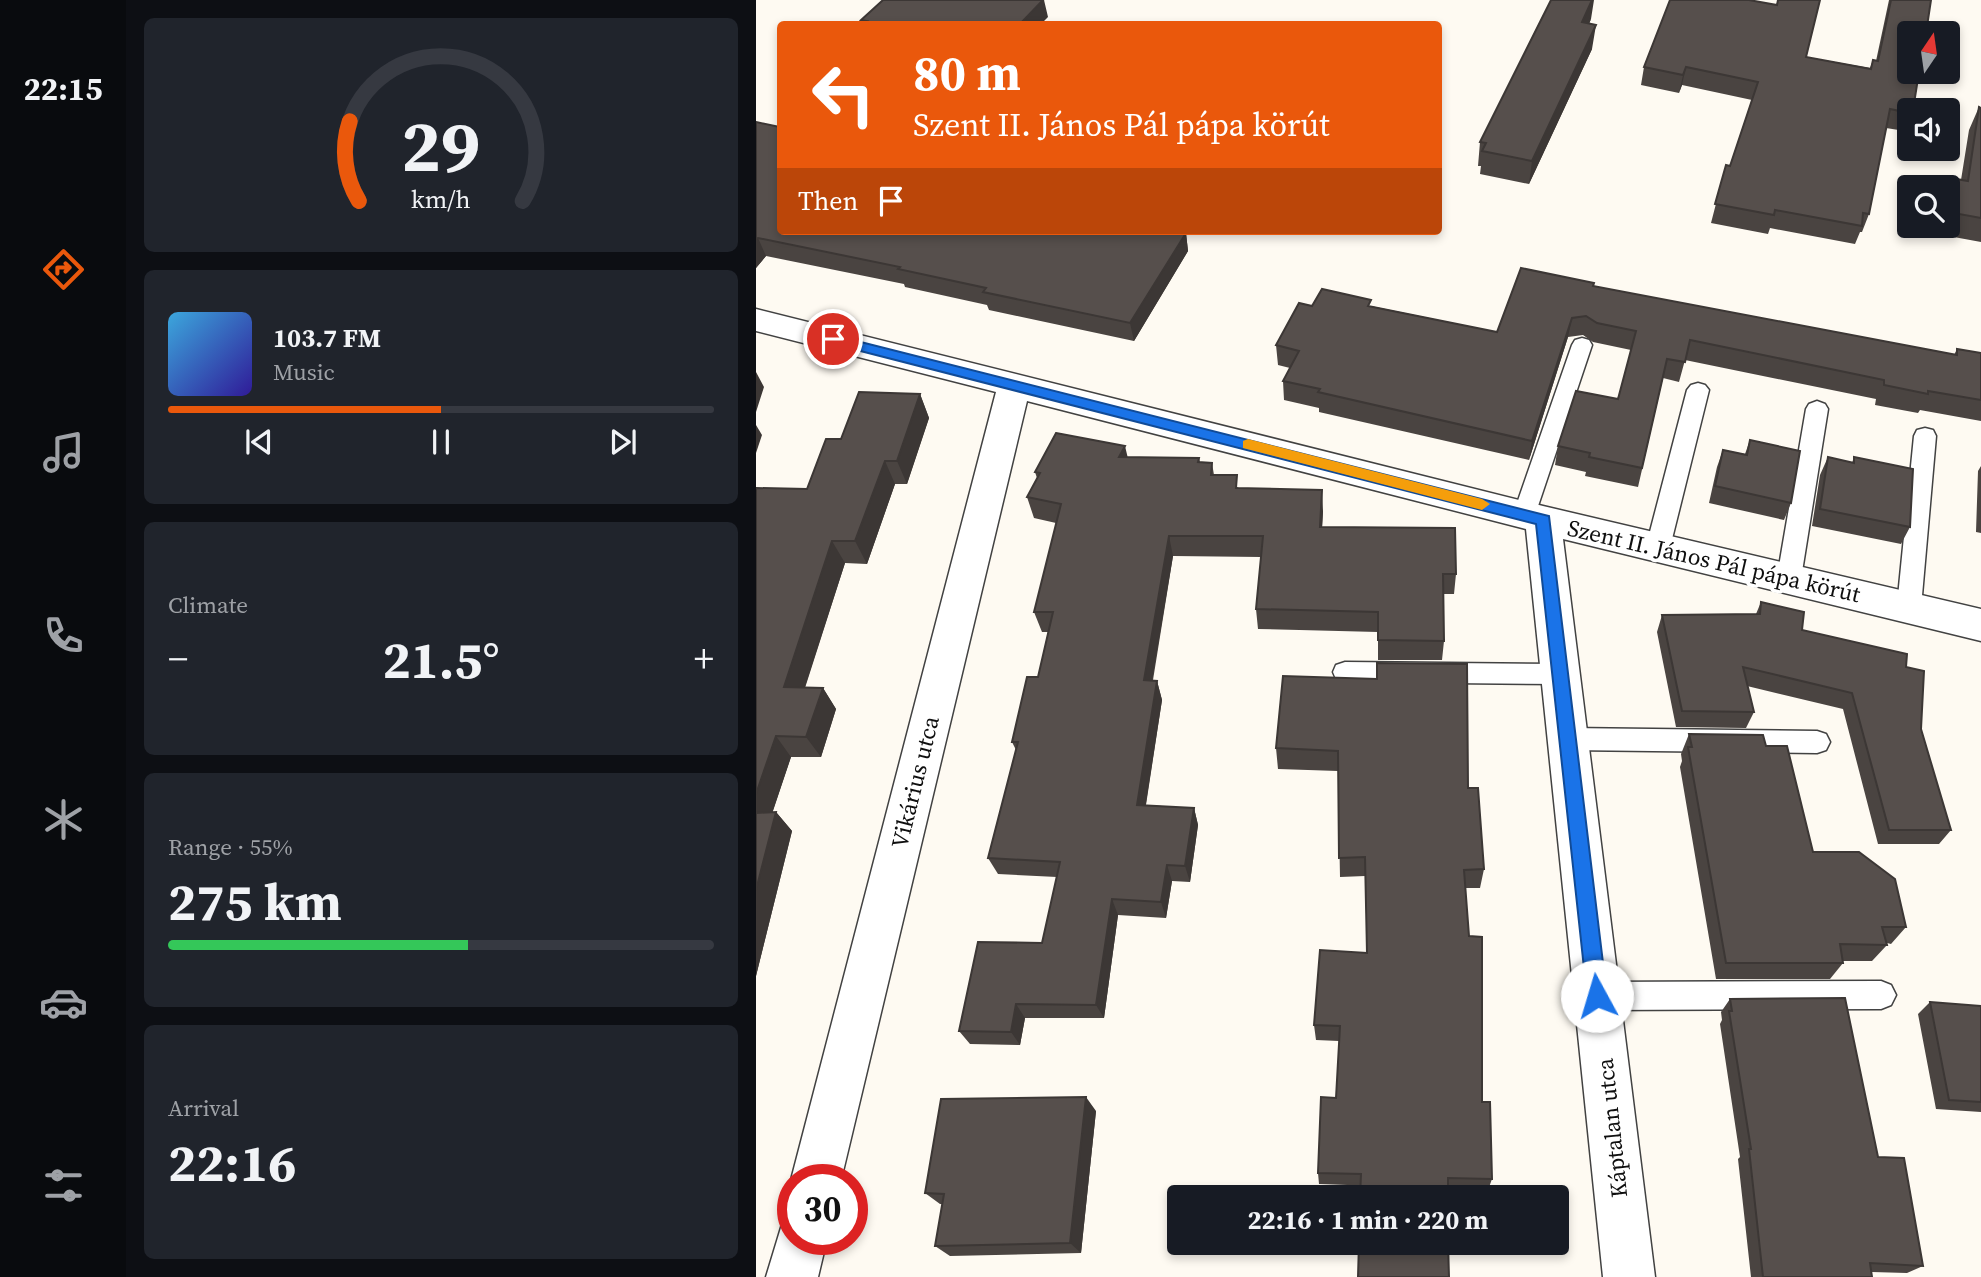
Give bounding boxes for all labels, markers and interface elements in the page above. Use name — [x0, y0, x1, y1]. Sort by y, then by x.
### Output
north arrow — [1897, 21, 1960, 84]
map controls — [1897, 21, 1960, 238]
text: 80 m — [913, 39, 1021, 106]
icon: left — [798, 49, 889, 140]
text: 22:15 — [24, 67, 102, 111]
text: 29 — [402, 96, 480, 195]
button: sound — [1897, 98, 1960, 161]
text: Szent II. János Pál pápa körút — [913, 103, 1330, 147]
button: search — [1897, 175, 1960, 238]
text: km/h — [411, 182, 471, 216]
icon: arrive — [872, 182, 910, 220]
text: Then — [798, 183, 858, 219]
icon: directions — [39, 245, 88, 294]
pin — [803, 309, 863, 369]
text: 103.7 FM — [273, 320, 381, 356]
icon: arrive — [814, 320, 852, 358]
text: Music — [273, 356, 335, 388]
icon: previous — [240, 423, 278, 461]
icon: pause — [422, 423, 460, 461]
icon: next — [604, 423, 642, 461]
icon: music — [39, 428, 88, 477]
street label: Szent II. János Pál pápa körút — [1565, 512, 1864, 610]
text: Climate — [168, 589, 248, 621]
icon: phone — [39, 611, 88, 660]
text: 21.5° — [382, 624, 500, 695]
text: − — [168, 633, 188, 685]
text: + — [694, 633, 714, 685]
street label: Vikárius utca — [883, 712, 947, 851]
icon: climate — [39, 795, 88, 844]
text: Range · 55% — [168, 831, 293, 863]
text: 275 km — [168, 866, 342, 937]
position arrow — [1560, 959, 1634, 1033]
icon: car — [39, 978, 88, 1027]
street label: Káptalan utca — [1589, 1056, 1635, 1199]
text: Arrival — [168, 1092, 239, 1124]
text: 22:16 — [168, 1127, 296, 1198]
icon: filters — [39, 1161, 88, 1210]
speed limit sign: 30 — [777, 1164, 868, 1255]
text: 22:16 · 1 min · 220 m — [1248, 1202, 1488, 1238]

